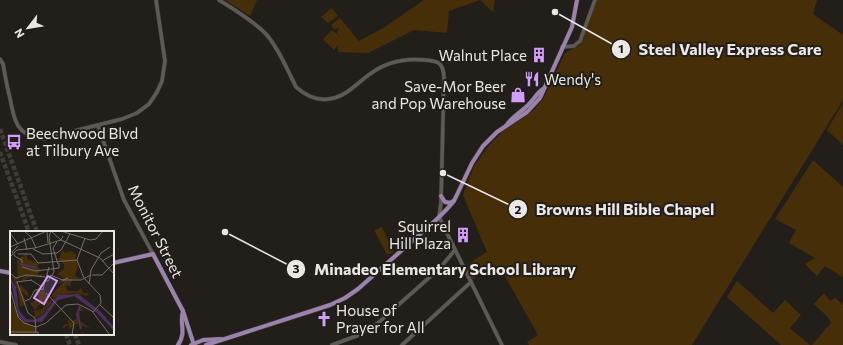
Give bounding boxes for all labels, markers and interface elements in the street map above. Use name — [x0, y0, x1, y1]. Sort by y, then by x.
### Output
north arrow — [8, 8, 48, 48]
text: N — [11, 27, 27, 40]
callout: Steel Valley Express Care — [611, 35, 830, 63]
text: Steel Valley Express Care — [638, 39, 822, 58]
text: 1 — [618, 41, 624, 55]
place label: Walnut Place — [438, 46, 527, 64]
building icon: Walnut Place — [530, 46, 548, 64]
restaurant icon: Wendy's — [523, 70, 541, 88]
place label: Wendy's — [544, 70, 601, 88]
place label: Save-Mor Beer and Pop Warehouse — [371, 77, 506, 112]
shop icon: Save-Mor Beer and Pop Warehouse — [509, 86, 527, 104]
place label: Beechwood Blvd at Tilbury Ave — [26, 124, 138, 159]
bus stop icon: Beechwood Blvd at Tilbury Ave — [5, 133, 23, 151]
street label: Monitor Street — [125, 181, 187, 281]
callout: Browns Hill Bible Chapel — [508, 195, 722, 223]
text: Browns Hill Bible Chapel — [536, 199, 714, 218]
text: 2 — [515, 202, 522, 216]
place label: Squirrel Hill Plaza — [389, 217, 451, 252]
building icon: Squirrel Hill Plaza — [454, 226, 472, 244]
inset map — [10, 231, 114, 335]
callout: Minadeo Elementary School Library — [286, 255, 584, 283]
text: Minadeo Elementary School Library — [314, 259, 576, 278]
text: 3 — [293, 261, 300, 275]
place label: House of Prayer for All — [336, 301, 425, 336]
church icon: House of Prayer for All — [315, 310, 333, 328]

